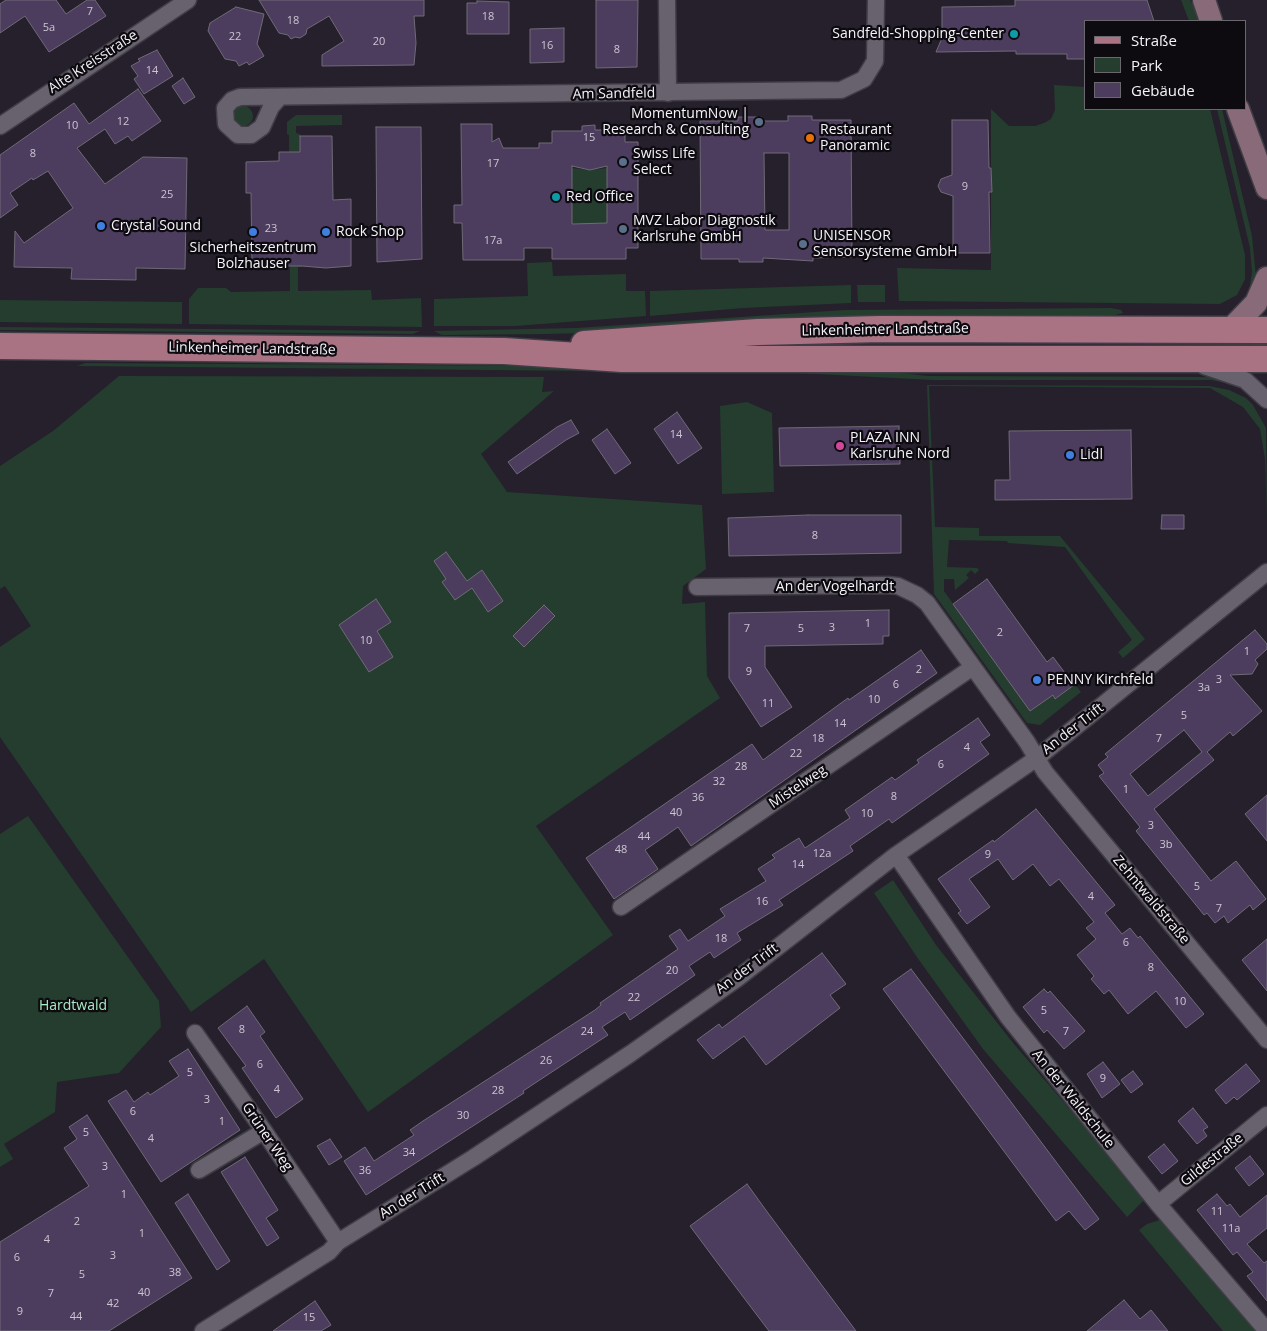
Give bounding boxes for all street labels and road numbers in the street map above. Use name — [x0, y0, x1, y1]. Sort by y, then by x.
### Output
street label: Alte Kreisstraße — [45, 27, 141, 97]
street label: Am Sandfeld — [572, 85, 656, 103]
street label: Linkenheimer Landstraße — [801, 320, 969, 340]
street label: Linkenheimer Landstraße — [168, 339, 336, 359]
street label: An der Vogelhardt — [776, 579, 894, 595]
street label: An der Trift — [1039, 700, 1107, 758]
street label: Mistelweg — [766, 762, 830, 812]
street label: Zehntwaldstraße — [1109, 852, 1193, 948]
street label: An der Trift — [713, 940, 781, 998]
street label: An der Waldschule — [1028, 1046, 1118, 1152]
street label: Grüner Weg — [238, 1100, 296, 1174]
street label: Gildestraße — [1177, 1130, 1247, 1190]
street label: An der Trift — [376, 1169, 448, 1223]

